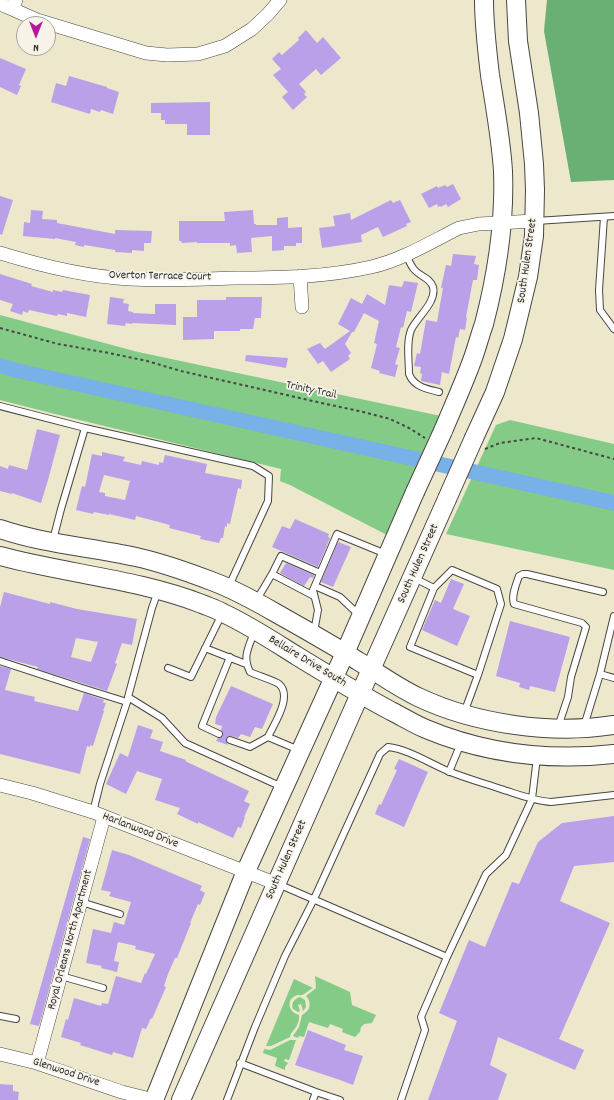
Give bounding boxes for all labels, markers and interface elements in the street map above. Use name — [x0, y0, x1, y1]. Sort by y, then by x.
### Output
north arrow — [16, 16, 56, 56]
text: N — [33, 39, 39, 55]
street label: South Hulen Street — [515, 218, 541, 304]
street label: Overton Terrace Court — [109, 269, 211, 285]
street label: Trinity Trail — [284, 379, 338, 403]
street label: South Hulen Street — [395, 522, 443, 606]
street label: Bellaire Drive South — [265, 633, 349, 691]
street label: Harlanwood Drive — [100, 810, 180, 852]
street label: South Hulen Street — [263, 818, 311, 902]
street label: Royal Orleans North Apartment — [45, 868, 97, 1012]
street label: Glenwood Drive — [31, 1055, 101, 1091]

